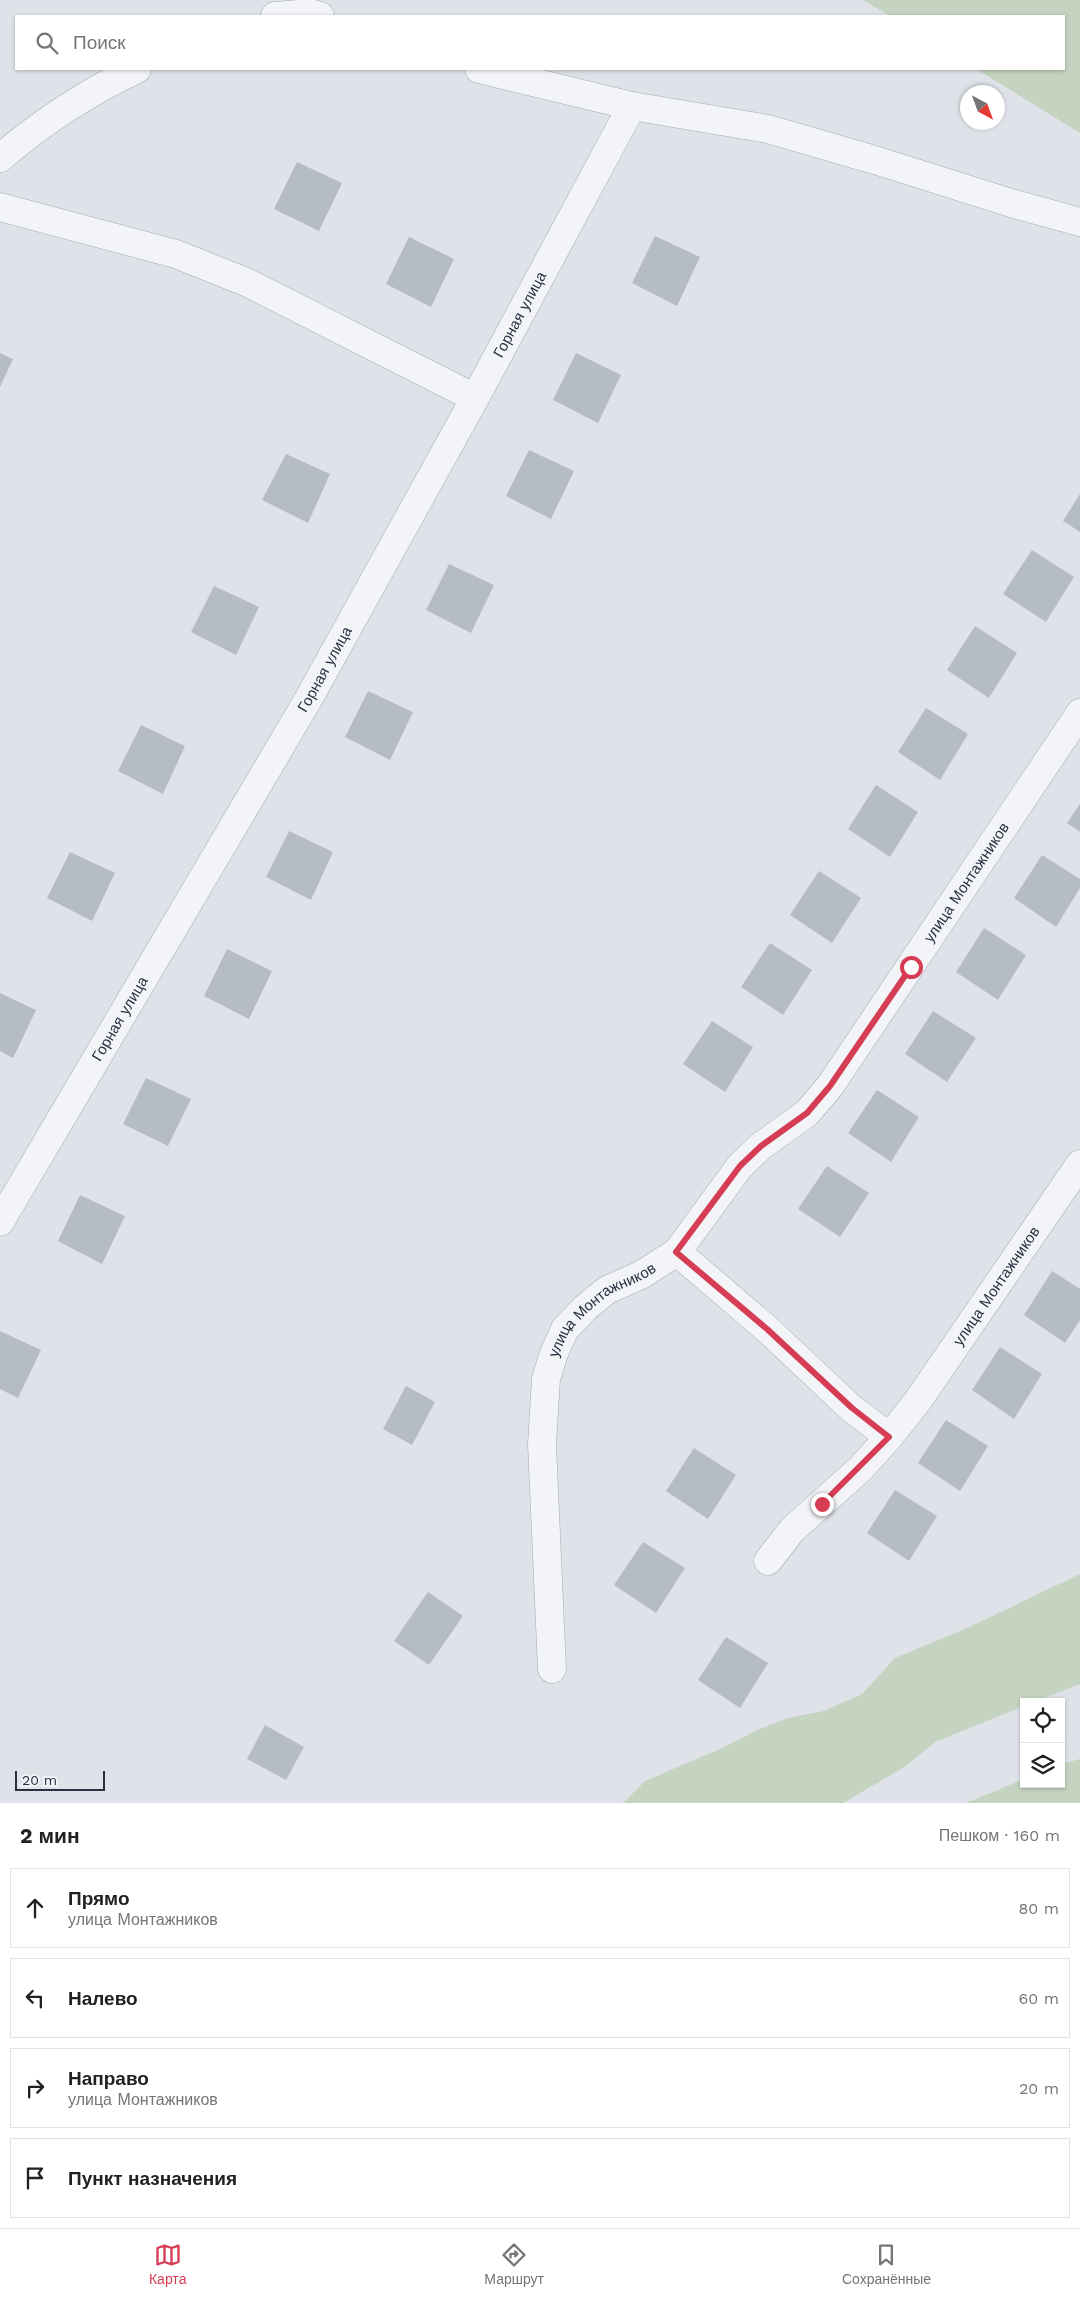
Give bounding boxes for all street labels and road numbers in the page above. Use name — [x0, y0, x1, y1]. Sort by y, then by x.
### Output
street label: Горная улица — [489, 268, 551, 361]
street label: Горная улица — [294, 623, 356, 715]
street label: улица Монтажников — [920, 819, 1013, 946]
street label: Горная улица — [88, 973, 152, 1064]
street label: улица Монтажников — [949, 1223, 1044, 1349]
street label: улица Монтажников — [544, 1259, 659, 1359]

